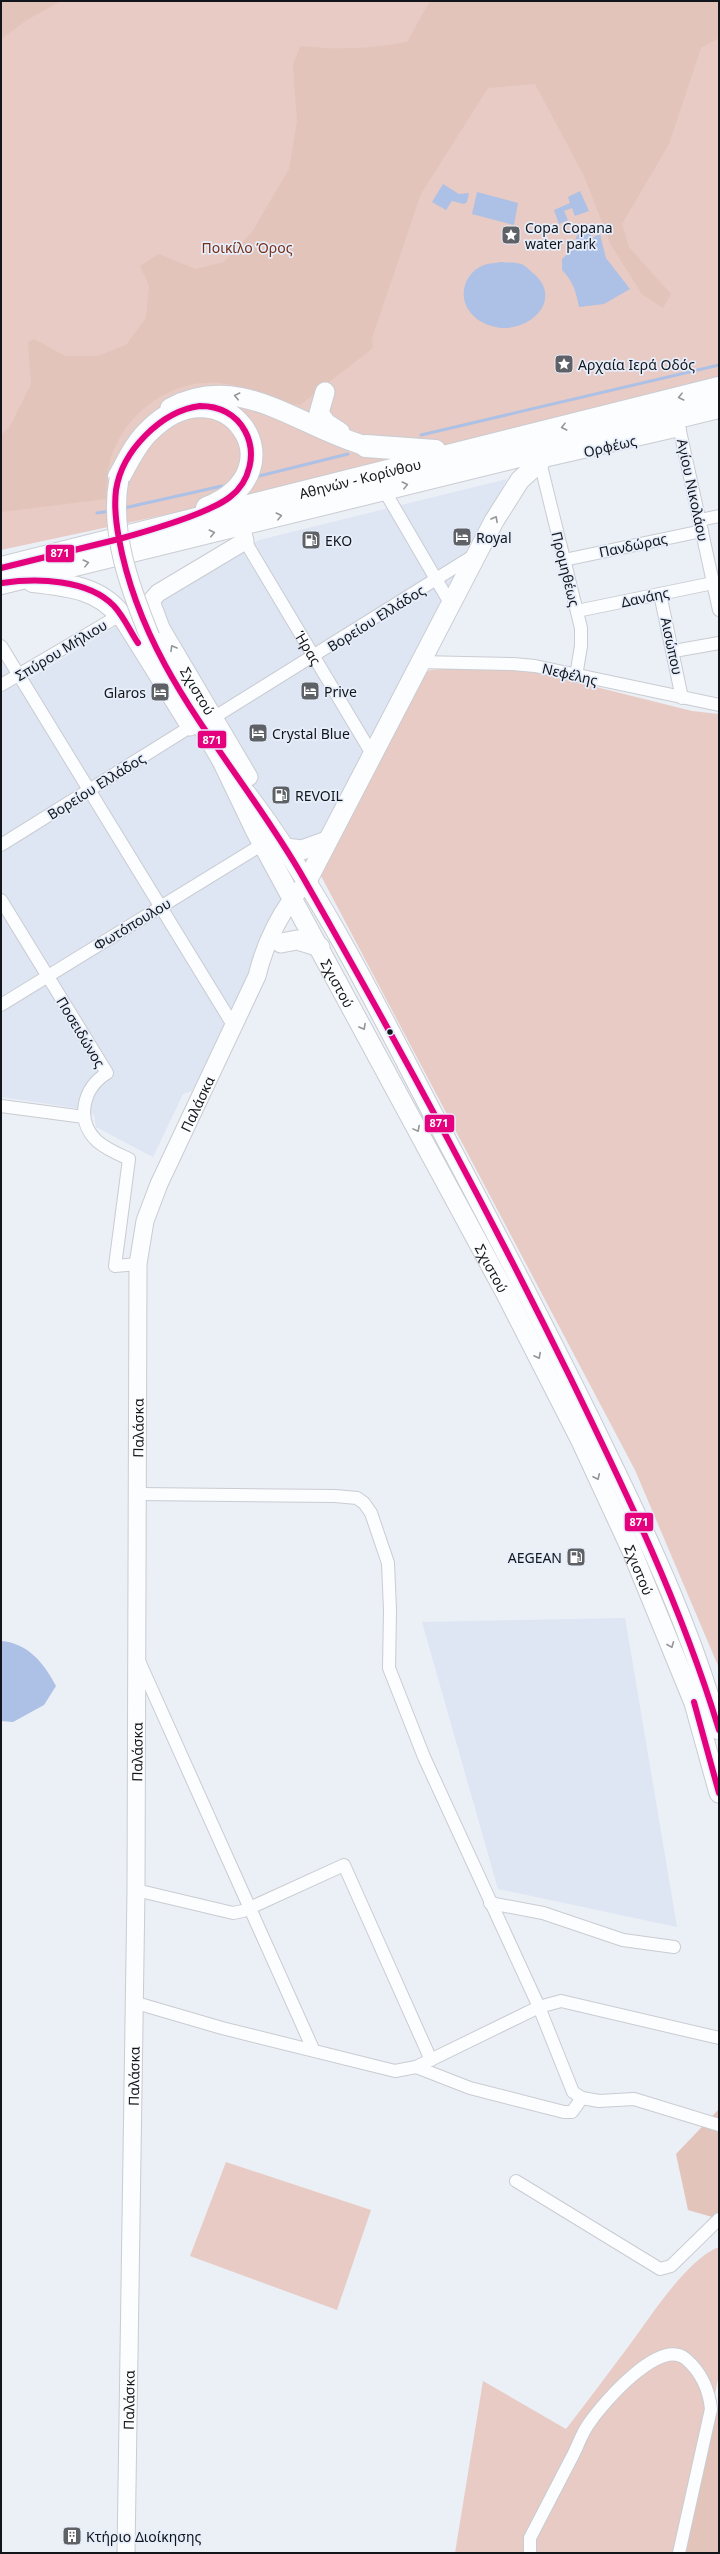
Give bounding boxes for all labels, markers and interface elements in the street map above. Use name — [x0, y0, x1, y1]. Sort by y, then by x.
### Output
place label: Copa Copana water park — [525, 218, 613, 253]
place icon: Copa Copana water park — [500, 224, 522, 246]
park label: Ποικίλο Όρος — [202, 238, 293, 257]
place icon: Αρχαία Ιερά Οδός — [553, 353, 575, 375]
place label: Αρχαία Ιερά Οδός — [578, 355, 695, 374]
one-way arrow — [234, 392, 241, 401]
one-way arrow — [678, 393, 684, 401]
one-way arrow — [561, 422, 568, 431]
street label: Ορφέως — [582, 431, 639, 461]
street label: Αγίου Νικολάου — [673, 437, 713, 543]
street label: Αθηνών - Κορίνθου — [297, 454, 423, 502]
one-way arrow — [401, 481, 408, 490]
one-way arrow — [275, 513, 282, 521]
one-way arrow — [490, 516, 497, 523]
hotel icon: Royal — [451, 526, 473, 548]
place label: Royal — [476, 528, 512, 547]
street label: Πανδώρας — [597, 528, 669, 561]
one-way arrow — [209, 529, 215, 537]
fuel station icon: EKO — [300, 529, 322, 551]
street label: Προμηθέως — [547, 529, 585, 609]
place label: EKO — [325, 531, 352, 550]
line badge: 871 — [45, 544, 75, 563]
text: 871 — [51, 545, 69, 560]
one-way arrow — [83, 560, 89, 568]
street label: Βορείου Ελλάδος — [324, 580, 429, 656]
street label: Δανάης — [619, 583, 671, 611]
street label: Σπύρου Μήλιου — [11, 615, 111, 685]
street label: Αισώπου — [657, 615, 687, 677]
street label: Ήρας — [291, 627, 326, 668]
one-way arrow — [170, 645, 177, 652]
street label: Νεφέλης — [540, 658, 600, 690]
street label: Σχιστού — [176, 663, 220, 718]
hotel icon: Prive — [299, 680, 321, 702]
hotel icon: Glaros — [149, 681, 171, 703]
place label: Prive — [324, 682, 357, 701]
place label: Glaros — [104, 683, 146, 702]
hotel icon: Crystal Blue — [247, 722, 269, 744]
place label: Crystal Blue — [272, 724, 350, 743]
line badge: 871 — [197, 730, 227, 749]
text: 871 — [203, 732, 221, 747]
street label: Βορείου Ελλάδος — [44, 748, 149, 824]
fuel station icon: REVOIL — [270, 784, 292, 806]
place label: REVOIL — [295, 786, 343, 805]
street label: Φωτόπουλου — [90, 893, 174, 955]
street label: Σχιστού — [317, 955, 359, 1011]
street label: Ποσειδώνος — [52, 993, 110, 1071]
one-way arrow — [358, 1022, 365, 1030]
unlabelled marker — [385, 1027, 395, 1037]
street label: Παλάσκα — [176, 1072, 218, 1135]
line badge: 871 — [424, 1114, 455, 1133]
text: 871 — [430, 1115, 448, 1130]
one-way arrow — [413, 1124, 420, 1132]
street label: Σχιστού — [471, 1240, 513, 1296]
one-way arrow — [533, 1352, 541, 1360]
street label: Παλάσκα — [128, 1398, 147, 1458]
one-way arrow — [592, 1472, 600, 1480]
line badge: 871 — [624, 1512, 654, 1532]
text: 871 — [630, 1514, 648, 1529]
street label: Σχιστού — [621, 1542, 658, 1598]
fuel station icon: AEGEAN — [565, 1546, 587, 1568]
place label: AEGEAN — [508, 1548, 562, 1567]
one-way arrow — [666, 1640, 674, 1648]
street label: Παλάσκα — [127, 1722, 146, 1782]
street label: Παλάσκα — [123, 2046, 143, 2106]
street label: Παλάσκα — [118, 2370, 138, 2430]
building icon: Κτήριο Διοίκησης — [61, 2525, 83, 2547]
place label: Κτήριο Διοίκησης — [86, 2527, 201, 2546]

